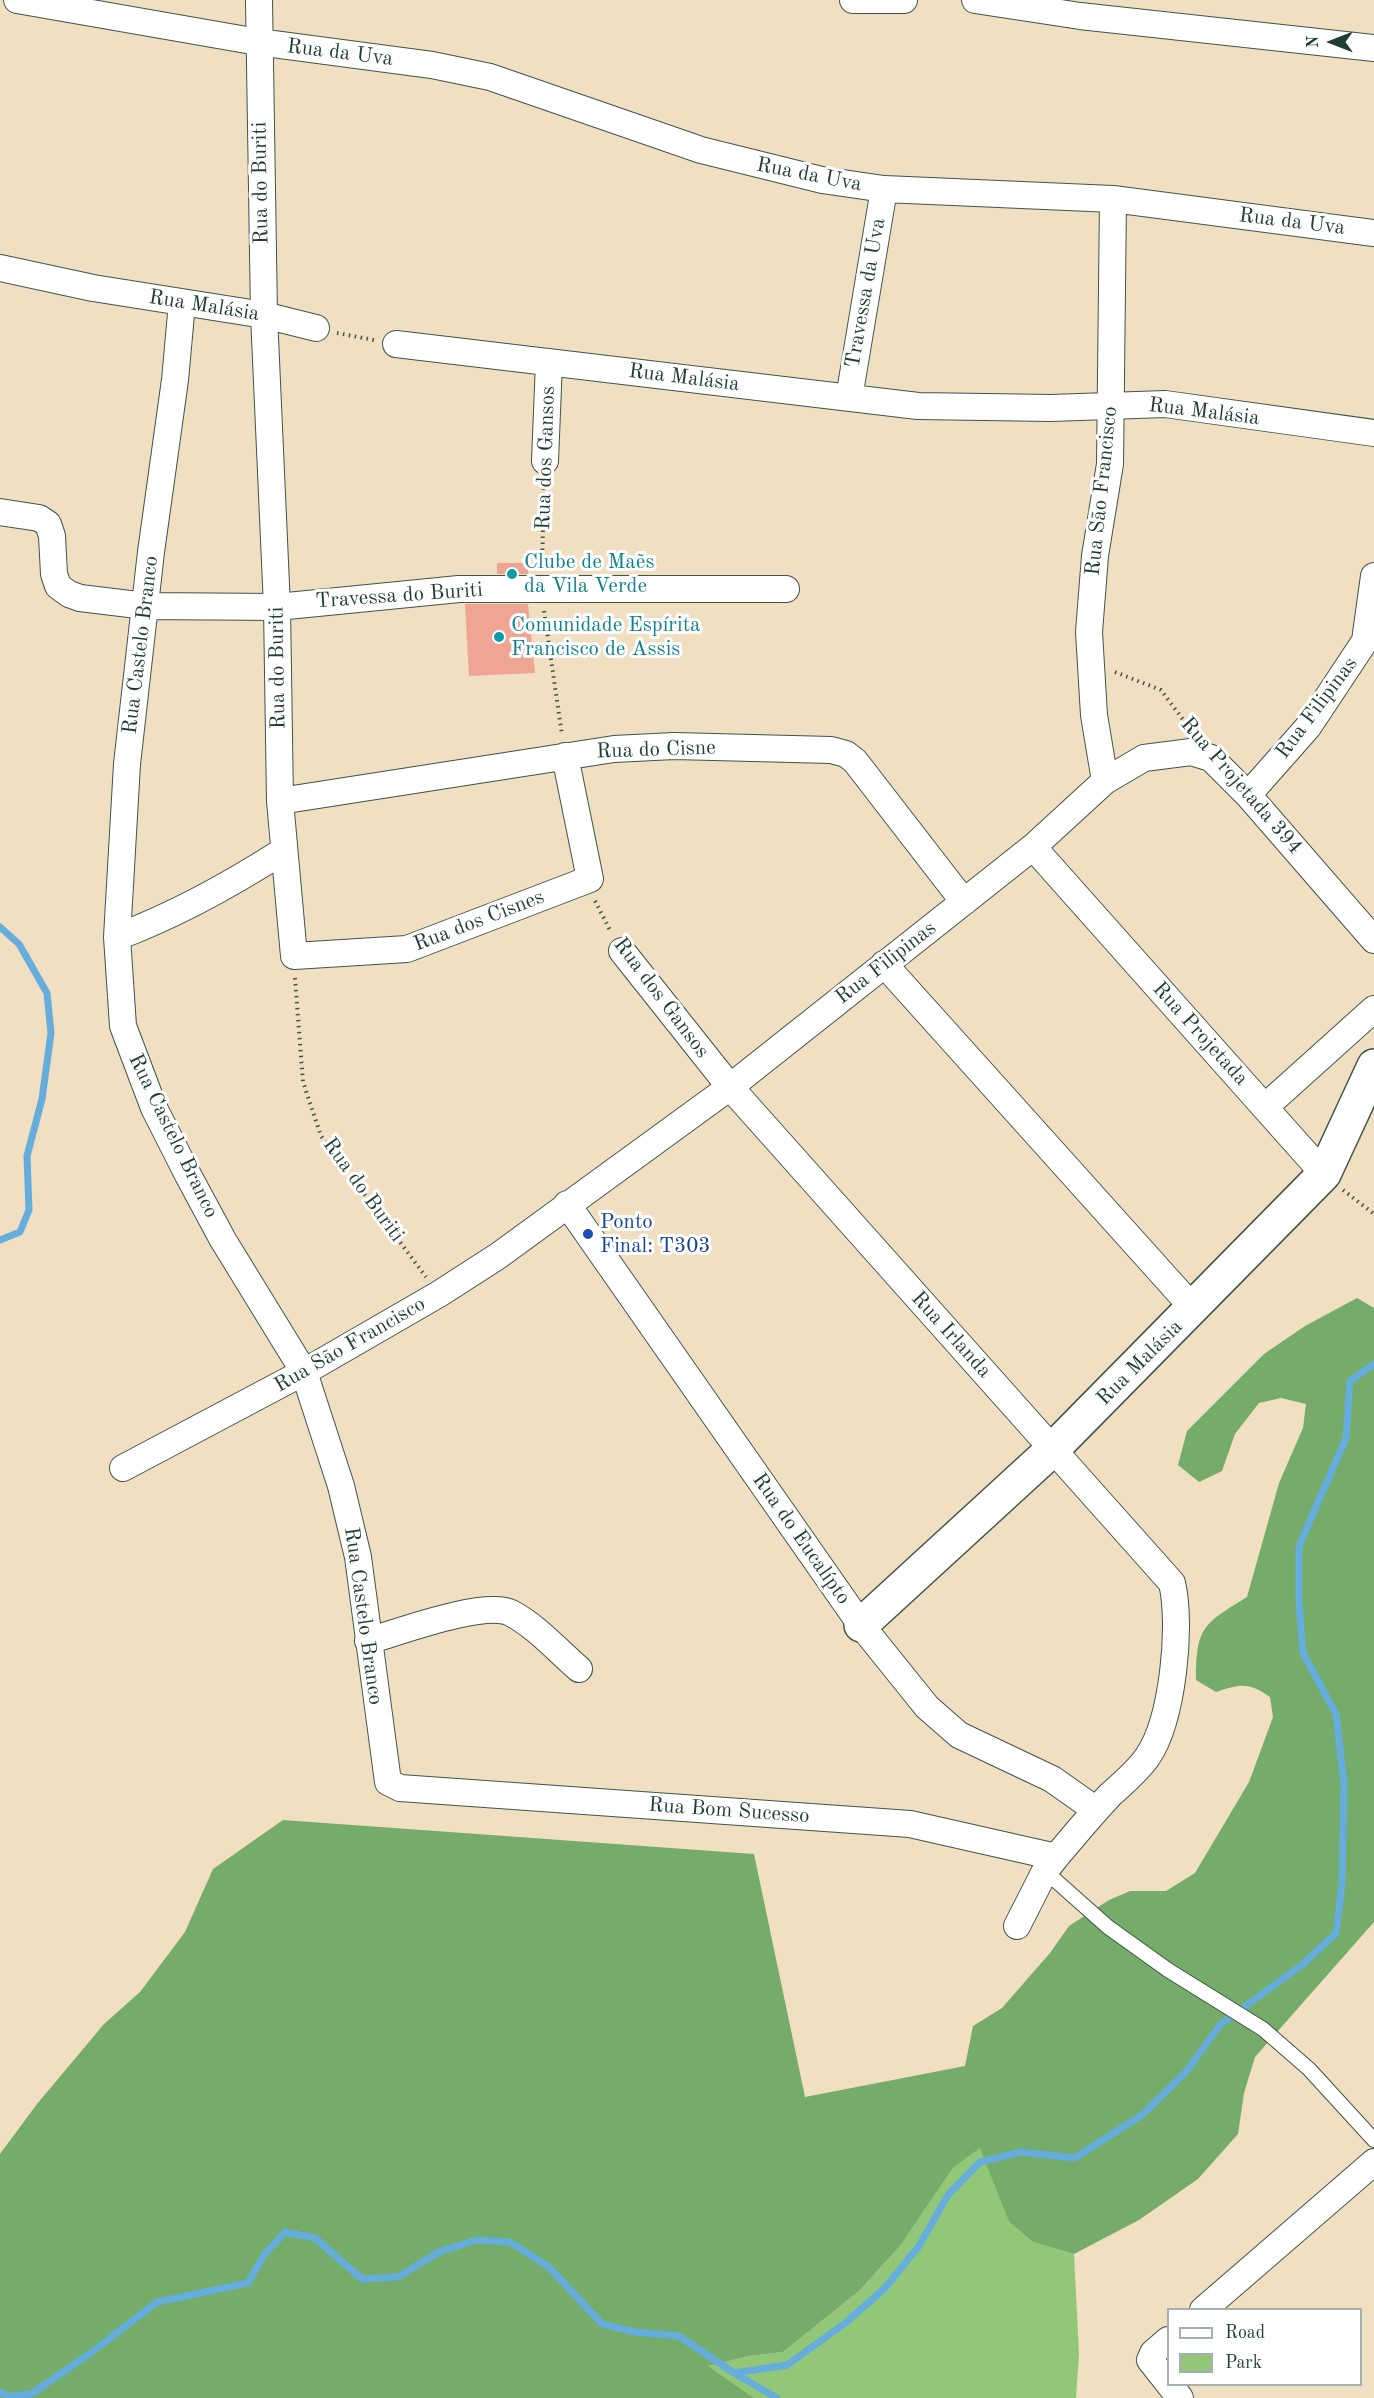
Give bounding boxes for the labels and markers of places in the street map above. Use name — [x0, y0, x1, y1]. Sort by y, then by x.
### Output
place label: Clube de Maẽs da Vila Verde — [524, 549, 654, 599]
marker: Clube de Maẽs da Vila Verde — [505, 567, 519, 581]
place label: Comunidade Espírita Francisco de Assis — [511, 612, 700, 662]
marker: Comunidade Espírita Francisco de Assis — [492, 630, 506, 644]
place label: Ponto Final: T303 — [600, 1209, 711, 1259]
marker: Ponto Final: T303 — [581, 1227, 595, 1241]

